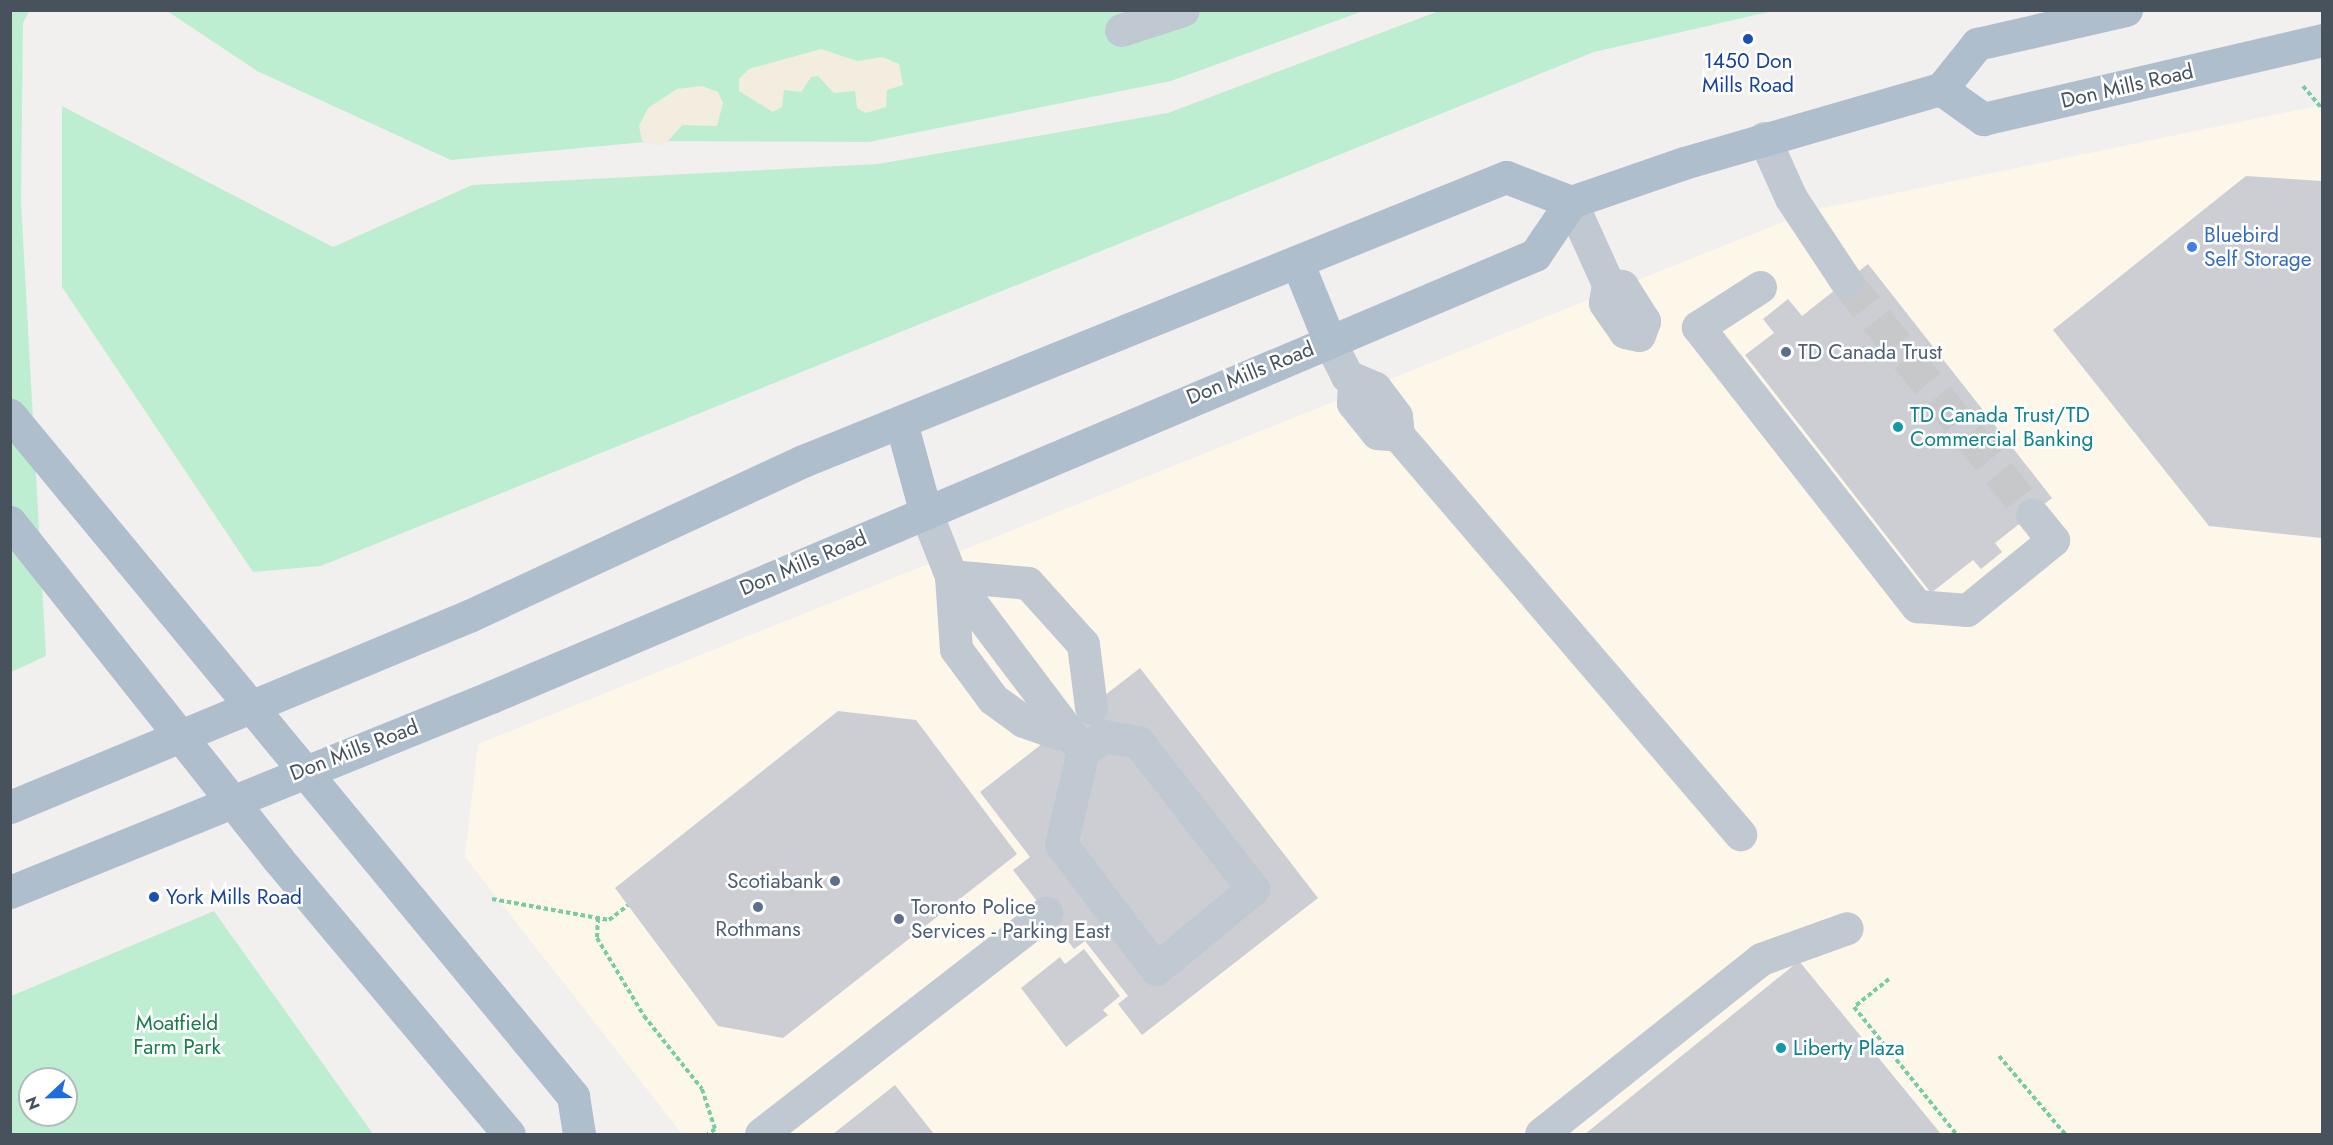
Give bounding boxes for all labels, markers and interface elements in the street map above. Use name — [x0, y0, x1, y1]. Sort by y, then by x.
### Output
marker: 1450 Don Mills Road — [1741, 32, 1755, 46]
place label: 1450 Don Mills Road — [1702, 48, 1794, 98]
street label: Don Mills Road — [2058, 59, 2196, 113]
place label: Bluebird Self Storage — [2204, 222, 2312, 272]
marker: Bluebird Self Storage — [2185, 240, 2199, 254]
street label: Don Mills Road — [1183, 336, 1317, 410]
place label: TD Canada Trust — [1798, 339, 1942, 365]
marker: TD Canada Trust — [1779, 345, 1793, 359]
place label: TD Canada Trust/TD Commercial Banking — [1910, 402, 2094, 452]
marker: TD Canada Trust/TD Commercial Banking — [1891, 420, 1905, 434]
street label: Don Mills Road — [736, 525, 870, 601]
street label: Don Mills Road — [286, 714, 422, 786]
place label: Scotiabank — [727, 868, 823, 894]
marker: Scotiabank — [828, 874, 842, 888]
place label: York Mills Road — [166, 884, 302, 910]
marker: York Mills Road — [147, 890, 161, 904]
place label: Toronto Police Services - Parking East — [911, 894, 1110, 944]
marker: Rothmans — [751, 900, 765, 914]
marker: Toronto Police Services - Parking East — [892, 912, 906, 926]
place label: Rothmans — [715, 916, 801, 942]
park label: Moatfield Farm Park — [133, 1010, 221, 1060]
place label: Liberty Plaza — [1793, 1035, 1905, 1061]
marker: Liberty Plaza — [1774, 1041, 1788, 1055]
north arrow — [18, 1067, 78, 1127]
text: N — [20, 1093, 46, 1113]

